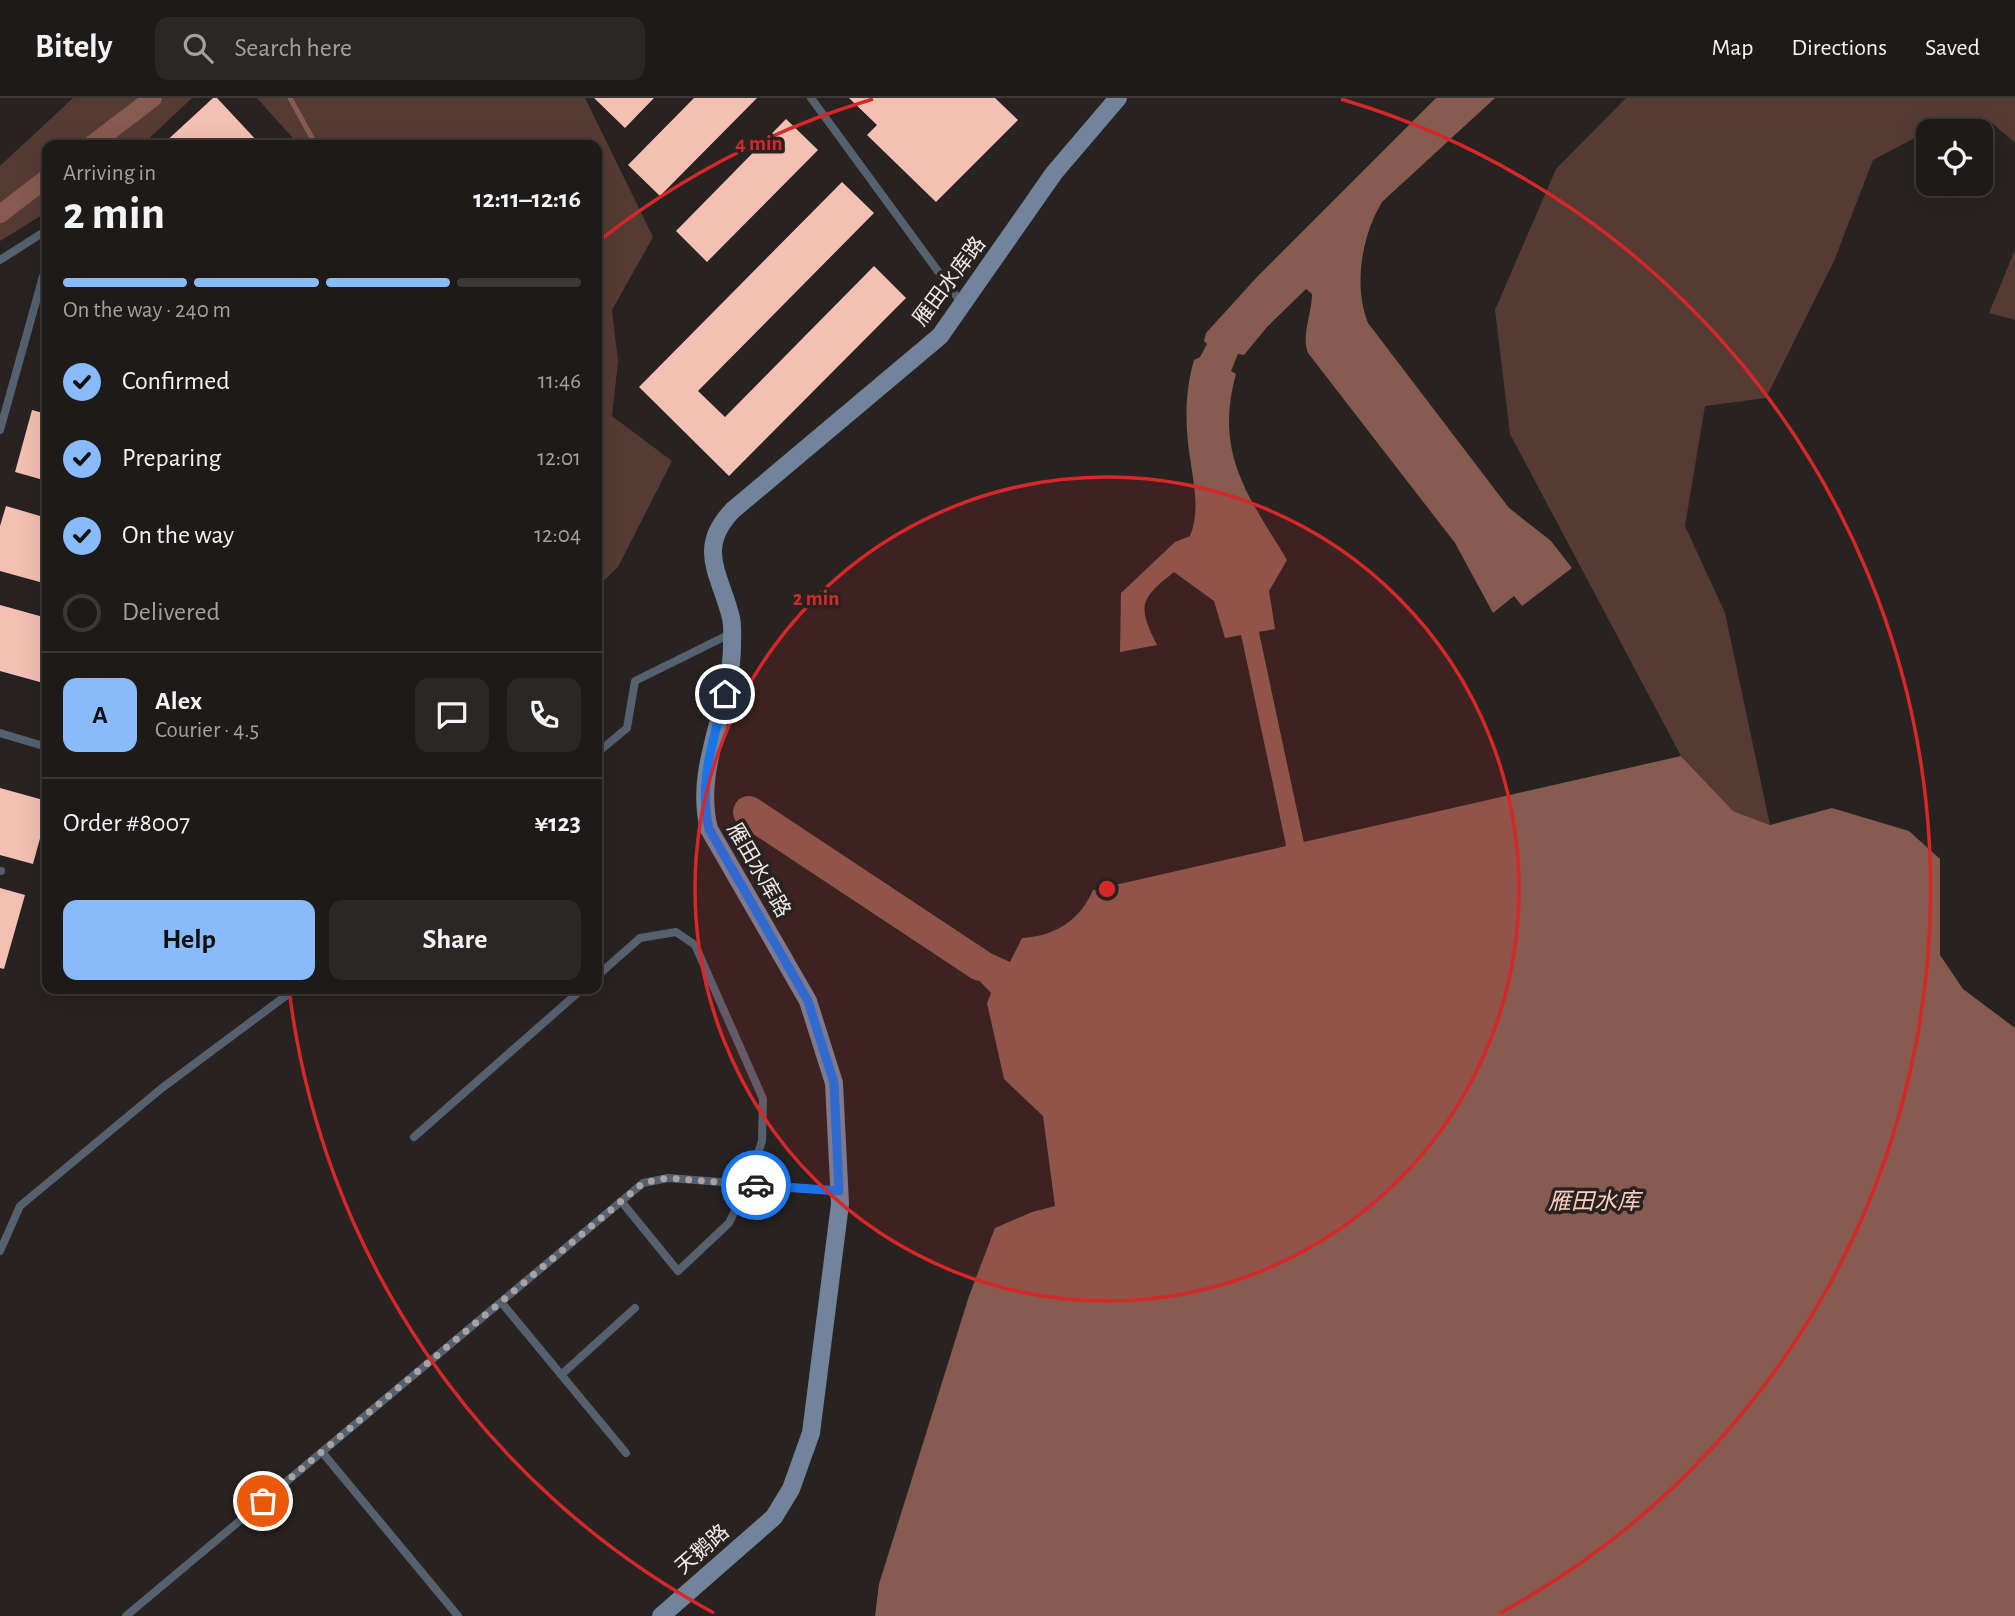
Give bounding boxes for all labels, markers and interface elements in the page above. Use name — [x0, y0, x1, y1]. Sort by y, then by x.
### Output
search box — [155, 17, 645, 80]
icon: search — [179, 29, 217, 67]
text: Bitely — [35, 31, 113, 64]
text: Search here — [235, 35, 352, 61]
text: Map — [1711, 36, 1753, 60]
text: Directions — [1791, 36, 1887, 60]
text: Saved — [1925, 36, 1980, 60]
map controls — [1916, 119, 1993, 196]
button: locate — [1916, 119, 1993, 196]
text: 4 min — [735, 133, 783, 154]
text: Arriving in — [63, 162, 156, 185]
text: 12:11–12:16 — [473, 186, 581, 212]
text: 2 min — [63, 191, 165, 237]
street label: 雁田水库路 — [909, 232, 989, 330]
text: On the way · 240 m — [63, 299, 231, 322]
icon: check — [63, 363, 101, 401]
text: Confirmed — [122, 368, 230, 394]
text: 11:46 — [538, 370, 581, 393]
icon: check — [63, 440, 101, 478]
text: Preparing — [122, 445, 221, 471]
text: 12:01 — [537, 447, 581, 470]
icon: check — [63, 517, 101, 555]
text: On the way — [122, 522, 234, 548]
text: 12:04 — [534, 524, 581, 547]
text: 2 min — [793, 588, 839, 609]
text: Delivered — [122, 599, 220, 625]
pin — [695, 664, 755, 724]
icon: home — [706, 675, 744, 713]
button: chat — [415, 678, 489, 752]
button: phone — [507, 678, 581, 752]
text: Alex — [155, 688, 202, 714]
text: A — [92, 702, 108, 728]
text: Courier · 4.5 — [155, 719, 259, 742]
text: Order #8007 — [63, 810, 190, 836]
text: ¥123 — [535, 810, 581, 836]
street label: 雁田水库路 — [723, 819, 795, 921]
centre of rings — [1095, 877, 1119, 901]
button: Help — [63, 900, 315, 980]
button: Share — [329, 900, 581, 980]
courier — [721, 1150, 791, 1220]
icon: car — [737, 1166, 775, 1204]
water label: 雁田水库 — [1548, 1189, 1644, 1214]
pin — [233, 1471, 293, 1531]
icon: bag — [244, 1482, 282, 1520]
street label: 天鹅路 — [671, 1520, 733, 1578]

